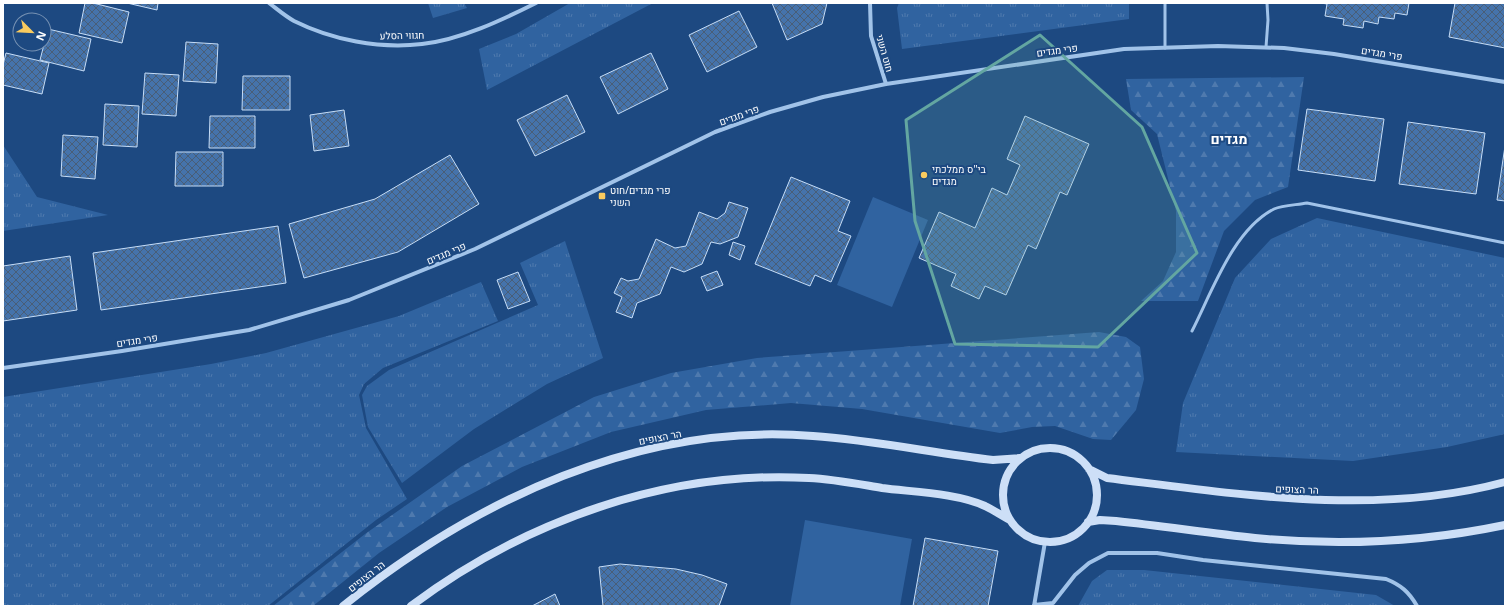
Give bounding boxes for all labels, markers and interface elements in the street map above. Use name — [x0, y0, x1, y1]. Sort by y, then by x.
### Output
north arrow — [12, 12, 52, 52]
street label: חגווי הסלע — [380, 28, 424, 42]
text: N — [33, 29, 50, 43]
street label: חוט השני — [873, 33, 897, 73]
street label: פרי מגדים — [1035, 40, 1079, 60]
street label: פרי מגדים — [1360, 43, 1404, 63]
street label: פרי מגדים — [717, 101, 761, 129]
district label: מגדים — [1210, 129, 1248, 148]
place label: בי"ס ממלכתי מגדים — [932, 162, 987, 188]
marker: בי"ס ממלכתי מגדים — [919, 170, 929, 180]
place label: פרי מגדים/חוט השני — [610, 183, 671, 209]
marker: פרי מגדים/חוט השני — [597, 191, 607, 201]
street label: פרי מגדים — [424, 238, 468, 268]
street label: פרי מגדים — [115, 330, 159, 350]
street label: הר הצופים — [637, 426, 683, 448]
street label: הר הצופים — [1275, 481, 1319, 497]
street label: הר הצופים — [345, 557, 387, 595]

